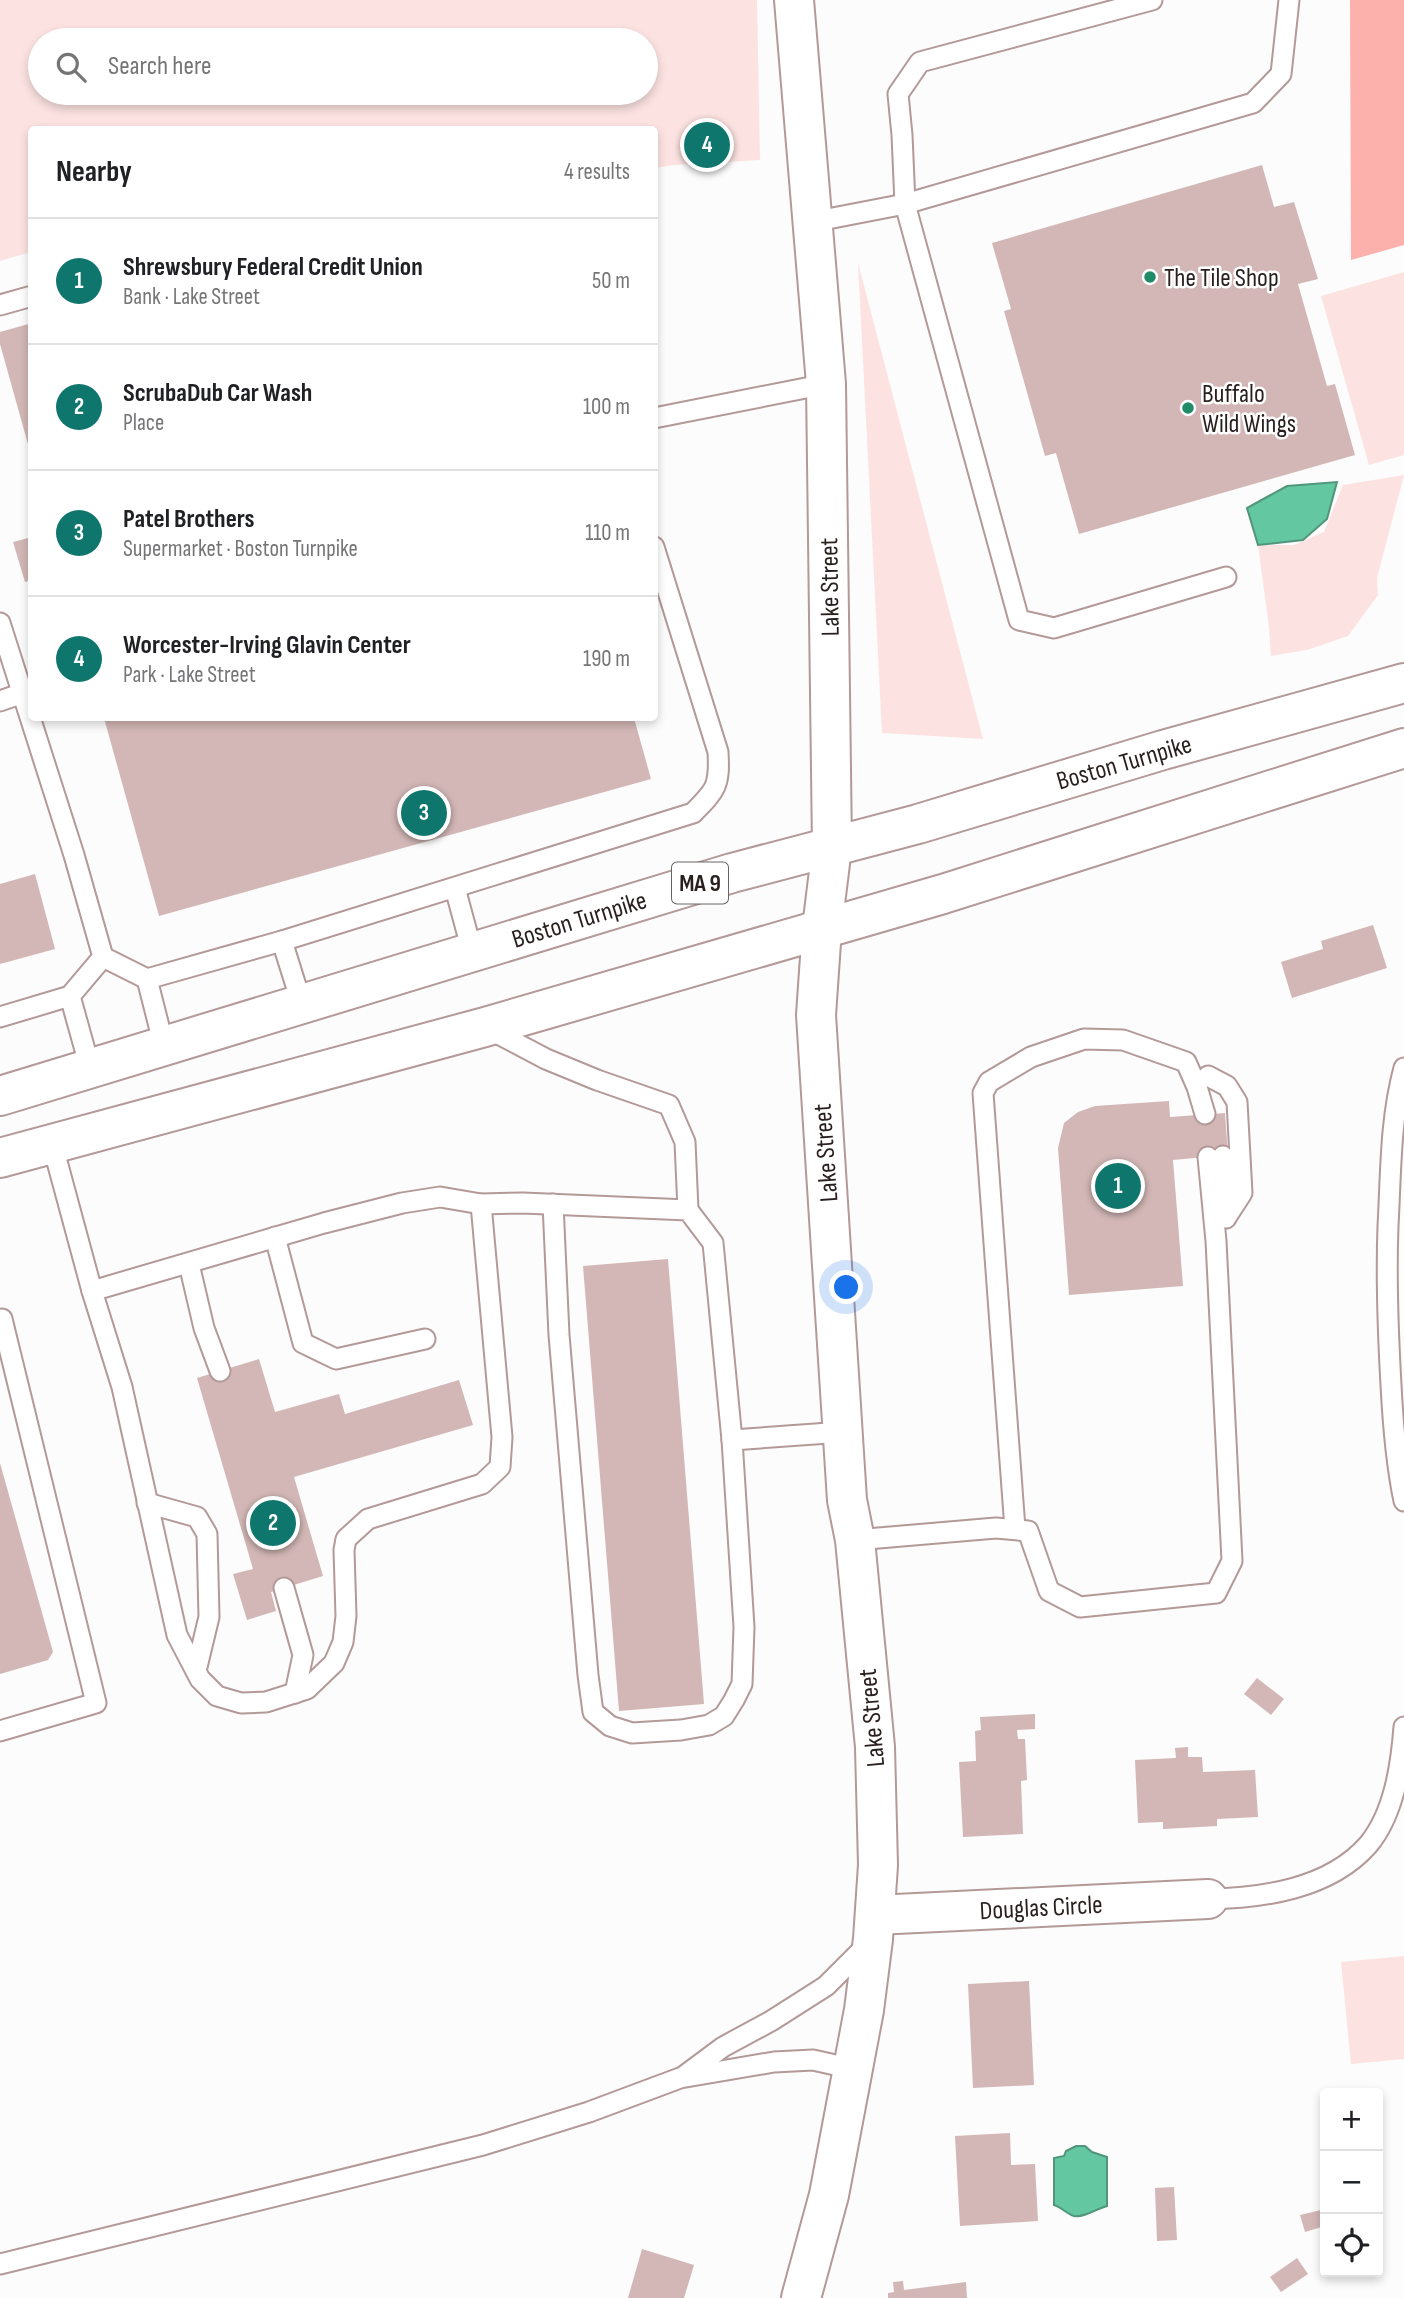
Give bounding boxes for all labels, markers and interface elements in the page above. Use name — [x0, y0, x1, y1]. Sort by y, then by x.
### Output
search box — [28, 28, 658, 105]
icon: search — [52, 48, 90, 86]
text: Search here — [108, 51, 211, 82]
pin: 4 — [684, 119, 730, 171]
text: Nearby — [56, 154, 132, 190]
text: 4 results — [564, 158, 630, 186]
text: Shrewsbury Federal Credit Union — [123, 252, 423, 283]
place label: The Tile Shop — [1164, 263, 1279, 294]
text: 1 — [74, 267, 84, 295]
text: 50 m — [592, 267, 630, 295]
marker: The Tile Shop — [1142, 269, 1158, 285]
text: Bank · Lake Street — [123, 283, 260, 311]
text: ScrubaDub Car Wash — [123, 378, 312, 409]
place label: Buffalo Wild Wings — [1202, 379, 1296, 440]
text: 2 — [74, 393, 84, 421]
text: 100 m — [583, 393, 630, 421]
marker: Buffalo Wild Wings — [1180, 400, 1196, 416]
text: Place — [123, 409, 164, 437]
text: Patel Brothers — [123, 504, 255, 535]
text: 3 — [74, 519, 84, 547]
text: 110 m — [585, 519, 630, 547]
text: Supermarket · Boston Turnpike — [123, 535, 358, 563]
street label: Lake Street — [814, 537, 847, 637]
text: Worcester-Irving Glavin Center — [123, 630, 411, 661]
text: 4 — [74, 645, 84, 673]
text: 190 m — [583, 645, 630, 673]
text: Park · Lake Street — [123, 661, 256, 689]
street label: Boston Turnpike — [1053, 729, 1196, 798]
pin: 3 — [401, 787, 447, 839]
road number: MA 9 — [672, 862, 728, 903]
street label: Boston Turnpike — [508, 885, 651, 956]
street label: Lake Street — [808, 1103, 845, 1203]
pin: 1 — [1095, 1160, 1141, 1212]
your location — [829, 1270, 863, 1304]
pin: 2 — [250, 1497, 296, 1549]
street label: Lake Street — [853, 1667, 892, 1768]
street label: Douglas Circle — [979, 1890, 1103, 1927]
map controls — [1320, 2088, 1383, 2277]
button: + — [1320, 2088, 1383, 2151]
button: − — [1320, 2151, 1383, 2214]
button: locate — [1320, 2214, 1383, 2277]

